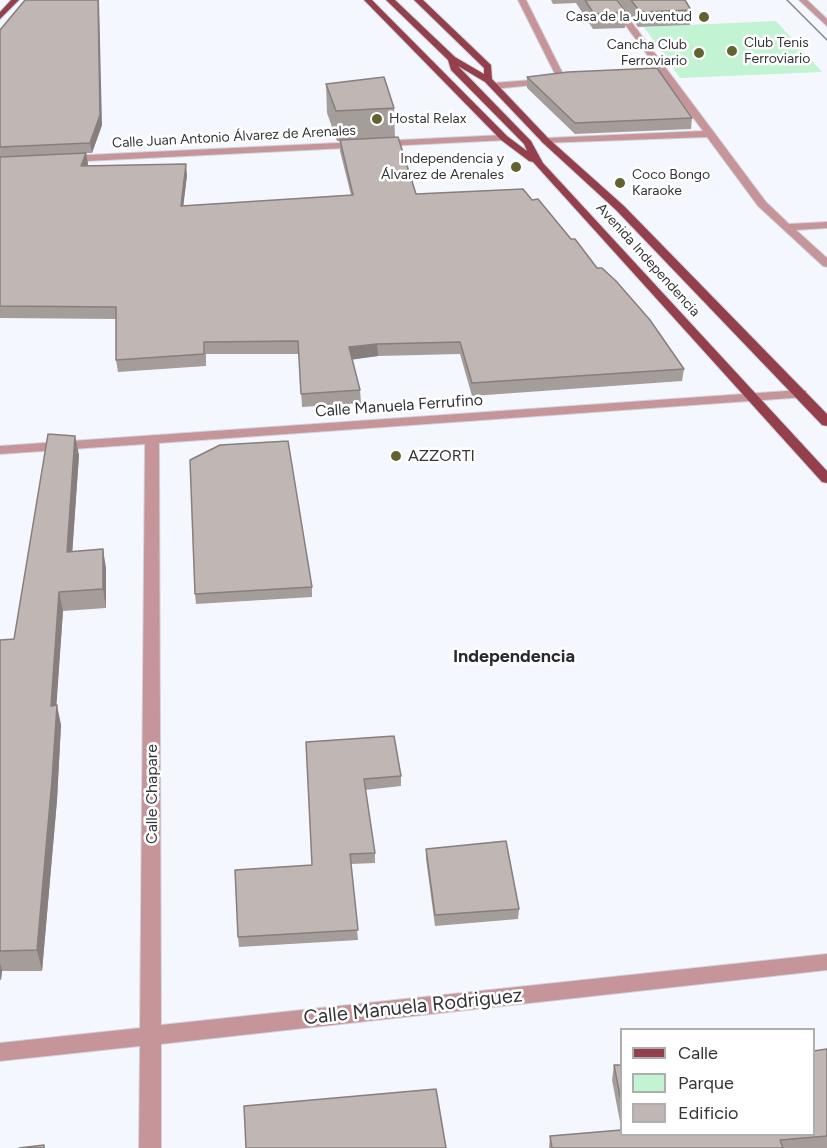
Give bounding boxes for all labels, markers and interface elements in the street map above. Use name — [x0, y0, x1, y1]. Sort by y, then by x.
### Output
place label: Casa de la Juventud — [566, 9, 692, 25]
marker: Casa de la Juventud — [697, 10, 711, 24]
place label: Club Tenis Ferroviario — [744, 35, 810, 68]
place label: Cancha Club Ferroviario — [607, 37, 687, 70]
marker: Club Tenis Ferroviario — [725, 44, 739, 58]
marker: Cancha Club Ferroviario — [692, 46, 706, 60]
place label: Hostal Relax — [389, 111, 466, 127]
marker: Hostal Relax — [370, 112, 384, 126]
street label: Calle Juan Antonio Álvarez de Arenales — [112, 122, 356, 152]
place label: Independencia y Álvarez de Arenales — [381, 151, 504, 184]
marker: Independencia y Álvarez de Arenales — [509, 160, 523, 174]
place label: Coco Bongo Karaoke — [632, 167, 710, 200]
marker: Coco Bongo Karaoke — [613, 176, 627, 190]
street label: Avenida Independencia — [593, 200, 703, 320]
street label: Calle Manuela Ferrufino — [314, 391, 484, 421]
place label: AZZORTI — [408, 446, 475, 466]
marker: AZZORTI — [389, 449, 403, 463]
district label: Independencia — [453, 646, 575, 668]
street label: Calle Chapare — [142, 744, 162, 844]
street label: Calle Manuela Rodriguez — [302, 984, 524, 1030]
legend — [620, 1028, 815, 1136]
text: Calle — [678, 1042, 718, 1064]
text: Parque — [678, 1072, 734, 1094]
text: Edificio — [678, 1102, 739, 1124]

